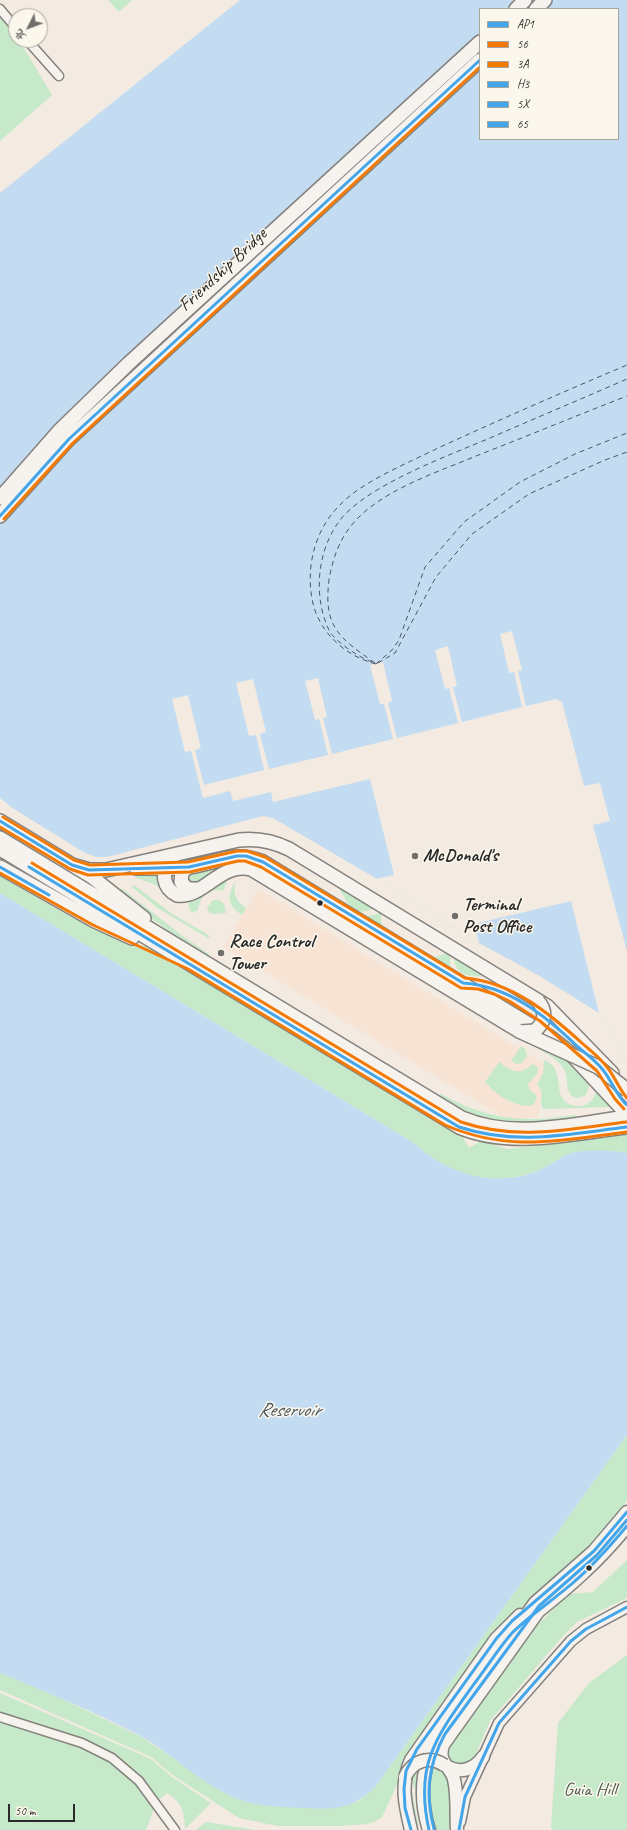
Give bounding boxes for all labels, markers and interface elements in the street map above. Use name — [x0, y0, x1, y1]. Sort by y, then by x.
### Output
north arrow — [8, 8, 48, 48]
legend — [479, 8, 619, 140]
text: AP1 — [517, 16, 534, 32]
text: 北 — [11, 27, 29, 44]
text: 56 — [517, 36, 528, 52]
text: 3A — [517, 56, 528, 72]
text: H3 — [517, 76, 529, 92]
text: 5X — [517, 96, 529, 112]
text: 65 — [517, 116, 528, 132]
street label: Friendship Bridge — [174, 223, 272, 317]
place label: McDonald's — [423, 845, 498, 867]
marker: McDonald's — [410, 851, 420, 861]
place label: Terminal Post Office — [463, 894, 531, 938]
unlabelled marker — [315, 898, 325, 908]
marker: Terminal Post Office — [450, 911, 460, 921]
place label: Race Control Tower — [229, 931, 314, 975]
marker: Race Control Tower — [216, 948, 226, 958]
water label: Reservoir — [258, 1399, 320, 1423]
unlabelled marker — [584, 1563, 594, 1573]
park label: Guia Hill — [563, 1779, 617, 1801]
scale bar — [10, 1796, 77, 1822]
text: 50 m — [15, 1803, 35, 1819]

